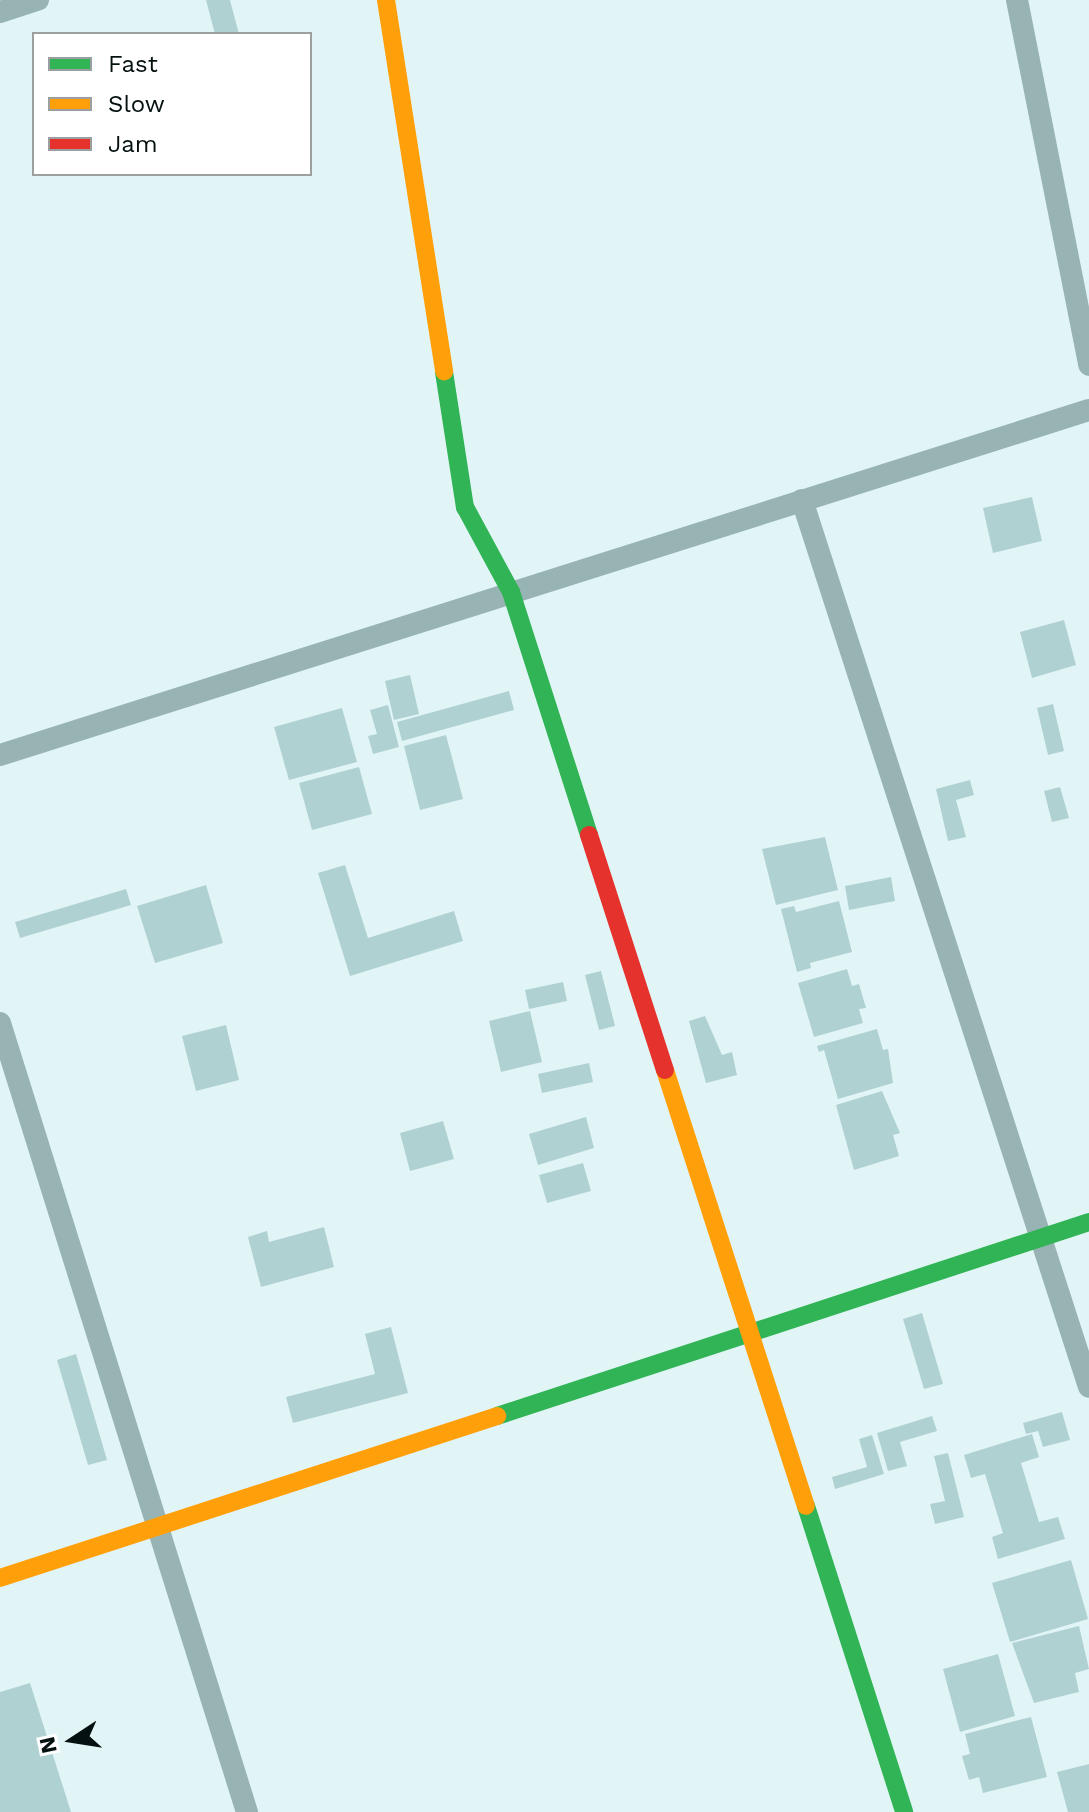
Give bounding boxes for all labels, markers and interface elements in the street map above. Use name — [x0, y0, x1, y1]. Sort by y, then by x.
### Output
legend — [32, 32, 312, 176]
text: Fast — [108, 50, 158, 78]
text: Slow — [108, 90, 165, 118]
text: Jam — [108, 130, 158, 158]
north arrow — [32, 1700, 112, 1780]
text: N — [34, 1735, 62, 1756]

